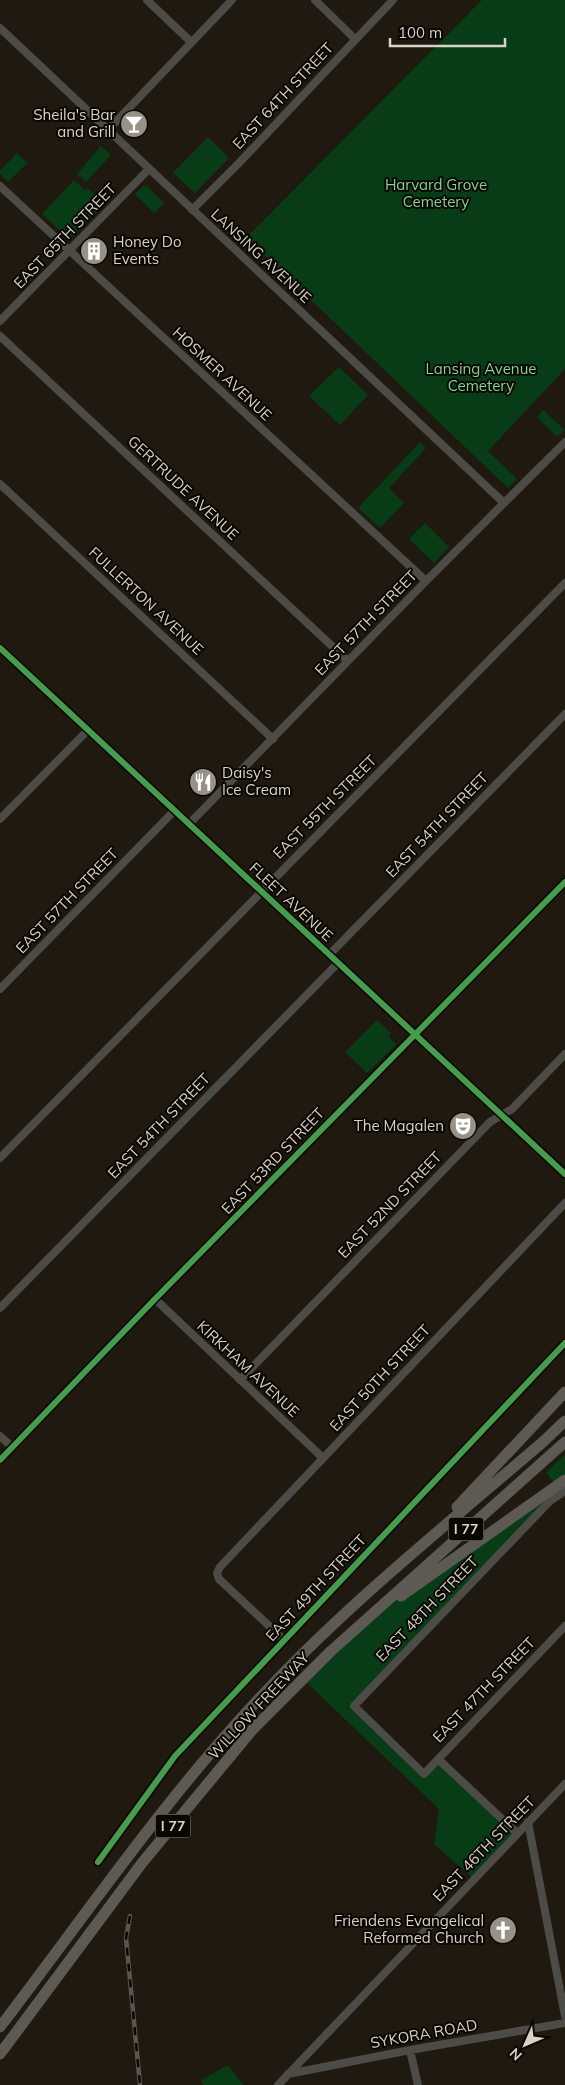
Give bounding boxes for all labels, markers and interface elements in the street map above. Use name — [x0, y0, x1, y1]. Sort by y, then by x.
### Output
scale bar — [390, 15, 505, 47]
text: 100 m — [398, 23, 442, 42]
street label: EAST 64TH STREET — [228, 38, 337, 153]
place label: Sheila's Bar and Grill — [33, 105, 116, 141]
bar icon: Sheila's Bar and Grill — [119, 109, 149, 139]
park label: Harvard Grove Cemetery — [385, 175, 487, 211]
street label: EAST 65TH STREET — [9, 179, 120, 292]
street label: LANSING AVENUE — [207, 204, 315, 307]
place label: Honey Do Events — [113, 232, 182, 268]
building icon: Honey Do Events — [79, 236, 109, 266]
street label: HOSMER AVENUE — [169, 323, 276, 425]
park label: Lansing Avenue Cemetery — [426, 359, 536, 395]
street label: GERTRUDE AVENUE — [124, 431, 243, 544]
street label: FULLERTON AVENUE — [85, 542, 208, 659]
street label: EAST 57TH STREET — [310, 566, 421, 679]
street label: EAST 55TH STREET — [269, 751, 381, 863]
place label: Daisy's Ice Cream — [222, 763, 291, 799]
restaurant icon: Daisy's Ice Cream — [188, 767, 218, 797]
street label: EAST 54TH STREET — [381, 768, 492, 881]
street label: EAST 57TH STREET — [11, 844, 122, 957]
street label: FLEET AVENUE — [246, 858, 337, 945]
street label: EAST 54TH STREET — [103, 1069, 214, 1182]
street label: EAST 53RD STREET — [217, 1104, 328, 1218]
theatre icon: The Magalen — [448, 1111, 478, 1141]
place label: The Magalen — [354, 1116, 444, 1135]
street label: EAST 52ND STREET — [334, 1147, 445, 1262]
street label: KIRKHAM AVENUE — [193, 1316, 304, 1421]
street label: EAST 50TH STREET — [325, 1320, 434, 1435]
road number: I 77 — [448, 1518, 484, 1540]
street label: EAST 49TH STREET — [261, 1530, 370, 1645]
street label: EAST 48TH STREET — [371, 1552, 482, 1665]
street label: EAST 47TH STREET — [428, 1633, 539, 1746]
street label: WILLOW FREEWAY — [204, 1647, 314, 1763]
street label: EAST 46TH STREET — [428, 1792, 539, 1905]
road number: I 77 — [156, 1814, 190, 1838]
place label: Friendens Evangelical Reformed Church — [334, 1911, 484, 1947]
church icon: Friendens Evangelical Reformed Church — [488, 1915, 518, 1945]
street label: SYKORA ROAD — [369, 2015, 479, 2052]
north arrow — [500, 2020, 550, 2070]
text: N — [506, 2044, 526, 2064]

